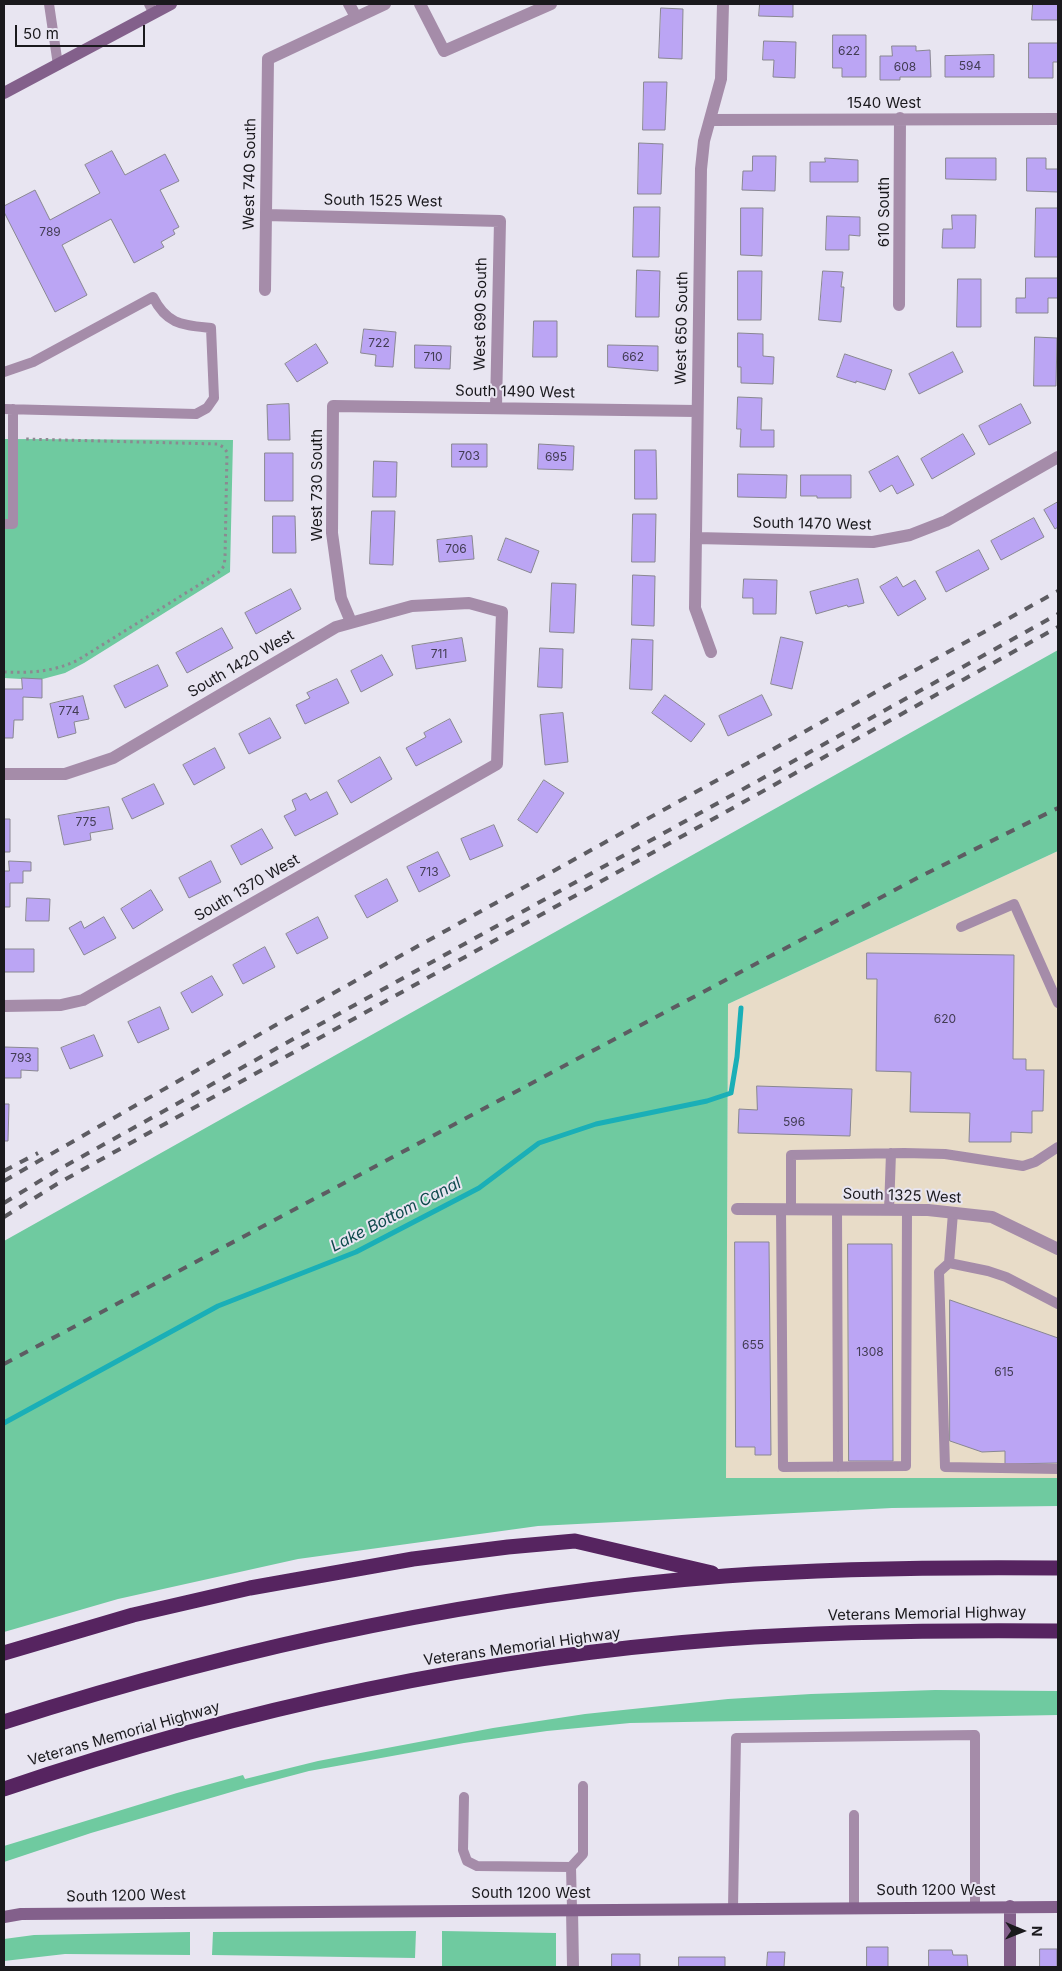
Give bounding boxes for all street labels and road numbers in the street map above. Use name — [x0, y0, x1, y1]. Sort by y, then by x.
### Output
street label: 1540 West — [847, 94, 921, 112]
street label: West 740 South — [240, 118, 260, 230]
street label: 610 South — [875, 177, 893, 247]
street label: South 1525 West — [323, 191, 443, 211]
street label: West 690 South — [471, 257, 491, 371]
street label: West 650 South — [672, 271, 692, 385]
street label: South 1490 West — [455, 382, 575, 402]
street label: West 730 South — [308, 429, 326, 541]
street label: South 1470 West — [752, 514, 872, 534]
street label: South 1420 West — [185, 626, 297, 702]
street label: South 1370 West — [191, 851, 303, 925]
street label: South 1325 West — [842, 1185, 962, 1207]
street label: Veterans Memorial Highway — [827, 1603, 1027, 1625]
street label: Veterans Memorial Highway — [422, 1624, 622, 1670]
street label: Veterans Memorial Highway — [26, 1698, 222, 1770]
street label: South 1200 West — [876, 1881, 996, 1899]
street label: South 1200 West — [471, 1884, 591, 1902]
street label: South 1200 West — [66, 1886, 186, 1906]

